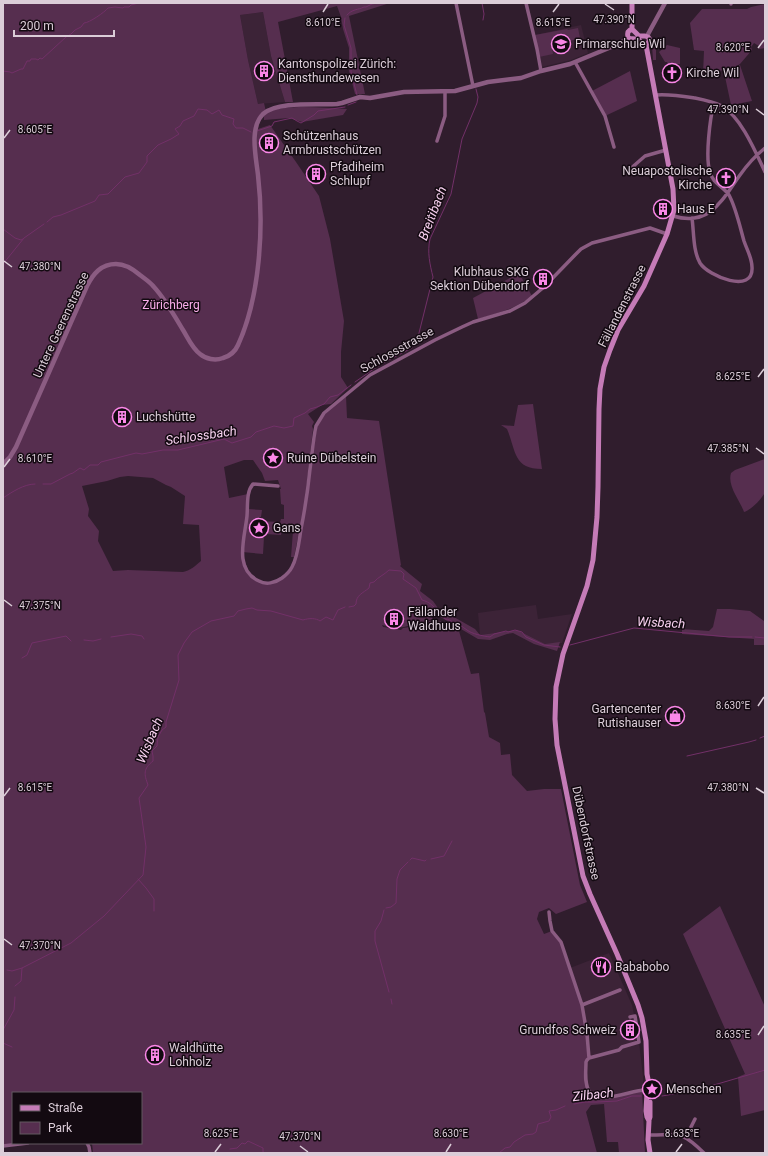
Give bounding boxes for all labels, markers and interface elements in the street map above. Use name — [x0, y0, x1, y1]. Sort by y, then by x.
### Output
scale bar — [14, 12, 114, 38]
text: 47.390°N — [593, 14, 635, 25]
text: 8.610°E — [306, 17, 341, 28]
text: 8.615°E — [536, 17, 571, 28]
text: 200 m — [20, 19, 54, 33]
school or university icon: Primarschule Wil — [550, 33, 572, 55]
place label: Primarschule Wil — [575, 37, 665, 51]
text: 8.620°E — [716, 42, 751, 53]
place label: Kantonspolizei Zürich: Diensthundewesen — [278, 57, 396, 85]
building icon: Kantonspolizei Zürich: Diensthundewesen — [253, 60, 275, 82]
church icon: Kirche Wil — [661, 62, 683, 84]
place label: Kirche Wil — [686, 66, 739, 80]
text: 47.390°N — [707, 104, 749, 115]
text: 8.605°E — [18, 124, 53, 135]
place label: Schützenhaus Armbrustschützen — [283, 129, 381, 157]
building icon: Schützenhaus Armbrustschützen — [258, 132, 280, 154]
place label: Pfadiheim Schlupf — [330, 160, 384, 188]
building icon: Pfadiheim Schlupf — [305, 163, 327, 185]
place label: Neuapostolische Kirche — [622, 164, 712, 192]
church icon: Neuapostolische Kirche — [715, 167, 737, 189]
water label: Breitibach — [415, 184, 450, 242]
building icon: Haus E — [652, 198, 674, 220]
place label: Haus E — [677, 202, 715, 216]
text: 47.380°N — [19, 261, 61, 272]
street label: Fällandenstrasse — [595, 262, 649, 350]
place label: Klubhaus SKG Sektion Dübendorf — [430, 265, 530, 293]
building icon: Klubhaus SKG Sektion Dübendorf — [532, 268, 554, 290]
street label: Untere Geerenstrasse — [30, 270, 92, 380]
park label: Zürichberg — [142, 298, 200, 312]
street label: Schlossstrasse — [358, 324, 436, 376]
text: 8.625°E — [716, 371, 751, 382]
building icon: Luchshütte — [111, 406, 133, 428]
place label: Luchshütte — [136, 410, 195, 424]
water label: Schlossbach — [164, 423, 238, 448]
text: 47.385°N — [707, 443, 749, 454]
place icon: Ruine Dübelstein — [262, 447, 284, 469]
place label: Ruine Dübelstein — [287, 451, 376, 465]
text: 8.610°E — [18, 453, 53, 464]
place icon: Gans — [248, 517, 270, 539]
place label: Gans — [273, 521, 301, 535]
text: 47.375°N — [19, 600, 61, 611]
place label: Fällander Waldhuus — [408, 605, 461, 633]
building icon: Fällander Waldhuus — [383, 608, 405, 630]
water label: Wisbach — [636, 614, 686, 631]
text: 8.630°E — [716, 700, 751, 711]
place label: Gartencenter Rutishauser — [591, 702, 661, 730]
shop icon: Gartencenter Rutishauser — [664, 705, 686, 727]
water label: Wisbach — [133, 715, 166, 765]
text: 8.615°E — [18, 782, 53, 793]
text: 47.380°N — [707, 782, 749, 793]
street label: Dübendorfstrasse — [569, 785, 603, 881]
text: 47.370°N — [19, 940, 61, 951]
restaurant icon: Bababobo — [590, 956, 612, 978]
place label: Bababobo — [615, 960, 670, 974]
building icon: Grundfos Schweiz — [619, 1019, 641, 1041]
place label: Grundfos Schweiz — [519, 1023, 616, 1037]
text: 8.635°E — [716, 1029, 751, 1040]
place label: Waldhütte Lohholz — [169, 1041, 223, 1069]
building icon: Waldhütte Lohholz — [144, 1044, 166, 1066]
place icon: Menschen — [641, 1078, 663, 1100]
place label: Menschen — [666, 1082, 722, 1096]
water label: Zilbach — [571, 1085, 614, 1104]
legend — [12, 1092, 142, 1144]
text: Straße — [48, 1101, 83, 1115]
text: Park — [48, 1121, 73, 1135]
text: 8.625°E — [204, 1128, 239, 1139]
text: 8.630°E — [434, 1128, 469, 1139]
text: 8.635°E — [665, 1128, 700, 1139]
text: 47.370°N — [279, 1131, 321, 1142]

